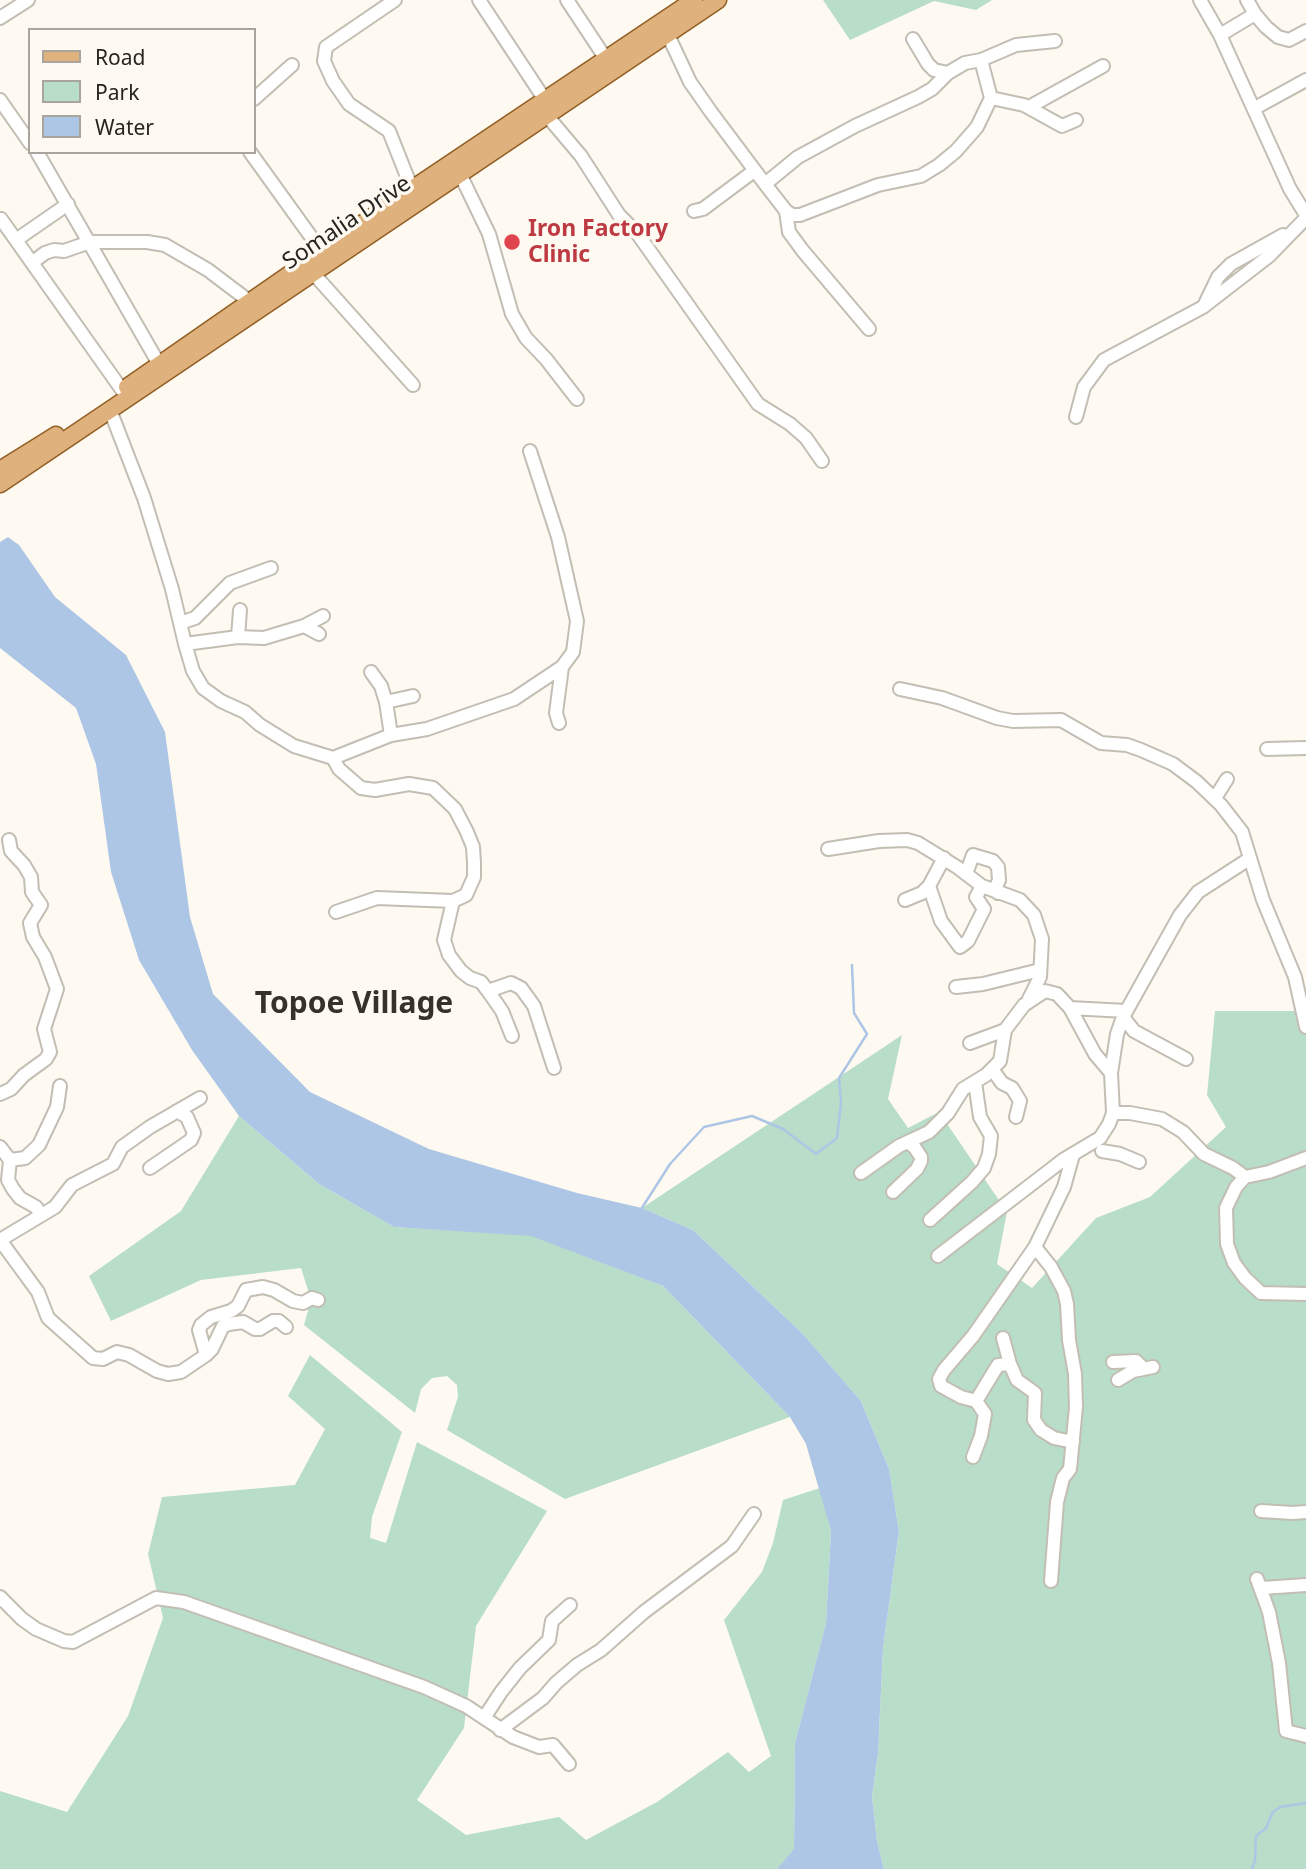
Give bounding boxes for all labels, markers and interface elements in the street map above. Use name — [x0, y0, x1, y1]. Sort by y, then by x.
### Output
legend — [28, 28, 256, 154]
text: Road — [95, 43, 145, 71]
text: Park — [95, 78, 139, 106]
text: Water — [95, 113, 154, 141]
street label: Somalia Drive — [278, 170, 416, 276]
place label: Iron Factory Clinic — [528, 215, 668, 269]
marker: Iron Factory Clinic — [502, 232, 522, 252]
district label: Topoe Village — [255, 986, 453, 1022]

